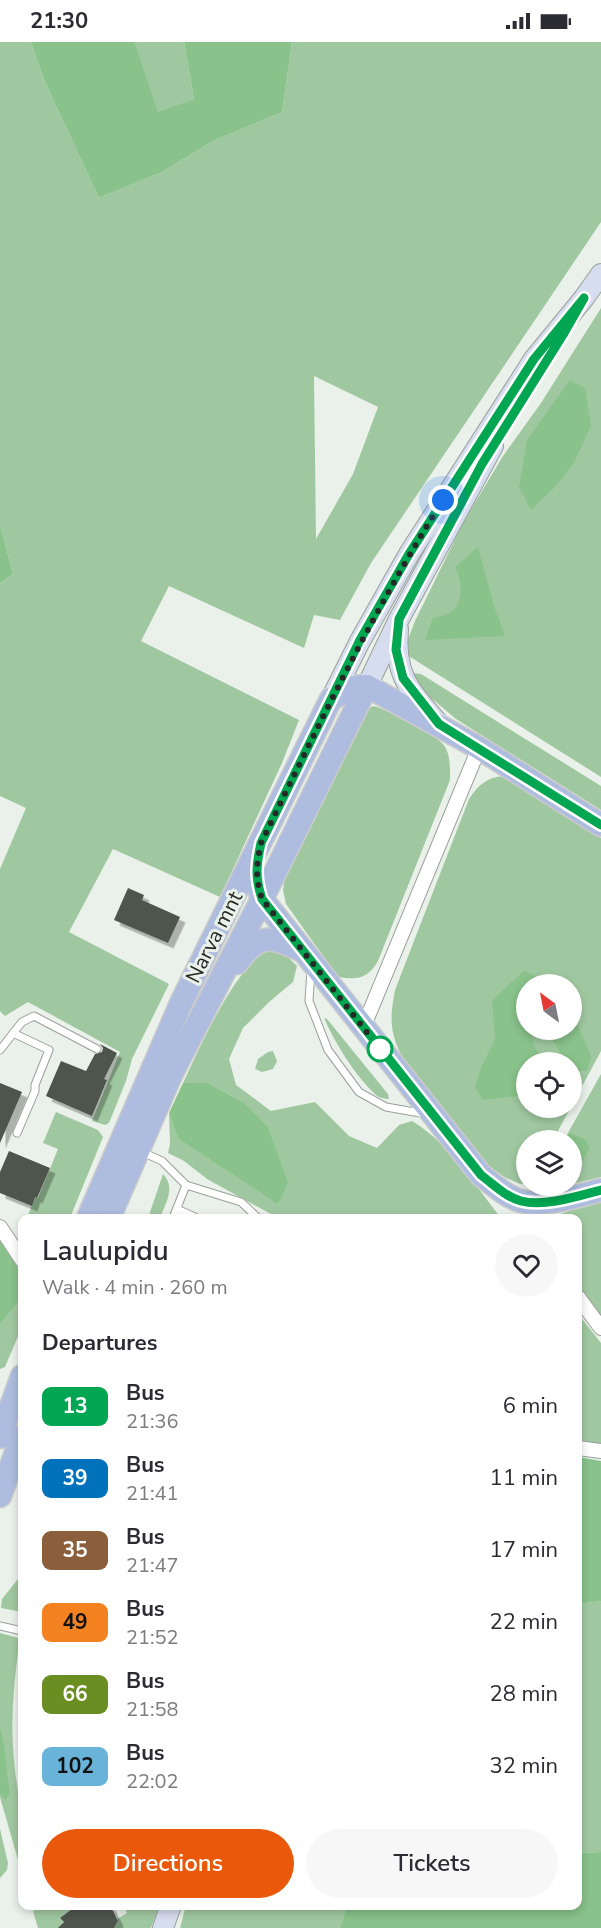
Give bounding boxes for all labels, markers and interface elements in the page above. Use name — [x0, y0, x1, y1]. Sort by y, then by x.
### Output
text: 21:30 — [30, 6, 88, 36]
your location — [428, 485, 458, 515]
street label: Narva mnt — [179, 886, 249, 988]
north arrow — [516, 974, 582, 1040]
map controls — [516, 974, 582, 1196]
unlabelled marker — [367, 1036, 393, 1062]
button: locate — [516, 1052, 582, 1118]
button: layers — [516, 1130, 582, 1196]
text: Laulupidu — [42, 1232, 169, 1270]
button: heart — [495, 1234, 558, 1297]
text: Walk · 4 min · 260 m — [42, 1274, 228, 1301]
text: Departures — [42, 1328, 157, 1358]
text: Bus — [126, 1378, 165, 1408]
text: 6 min — [503, 1391, 558, 1421]
text: 13 — [62, 1392, 88, 1420]
text: 21:36 — [126, 1408, 179, 1435]
text: Bus — [126, 1450, 165, 1480]
text: 11 min — [490, 1463, 558, 1493]
text: 39 — [62, 1464, 88, 1492]
text: 21:41 — [126, 1480, 179, 1507]
text: Bus — [126, 1522, 165, 1552]
text: 17 min — [490, 1535, 558, 1565]
text: 35 — [62, 1536, 88, 1564]
text: 21:47 — [126, 1552, 179, 1579]
text: Bus — [126, 1594, 165, 1624]
text: 22 min — [490, 1607, 558, 1637]
text: 49 — [62, 1608, 88, 1636]
text: 21:52 — [126, 1624, 179, 1651]
text: Bus — [126, 1666, 165, 1696]
text: 28 min — [490, 1679, 558, 1709]
text: 66 — [62, 1680, 88, 1708]
text: 21:58 — [126, 1696, 179, 1723]
text: Bus — [126, 1738, 165, 1768]
text: 32 min — [490, 1751, 558, 1781]
text: 102 — [56, 1752, 94, 1780]
text: 22:02 — [126, 1768, 179, 1795]
button: Directions — [42, 1829, 294, 1898]
button: Tickets — [306, 1829, 558, 1898]

